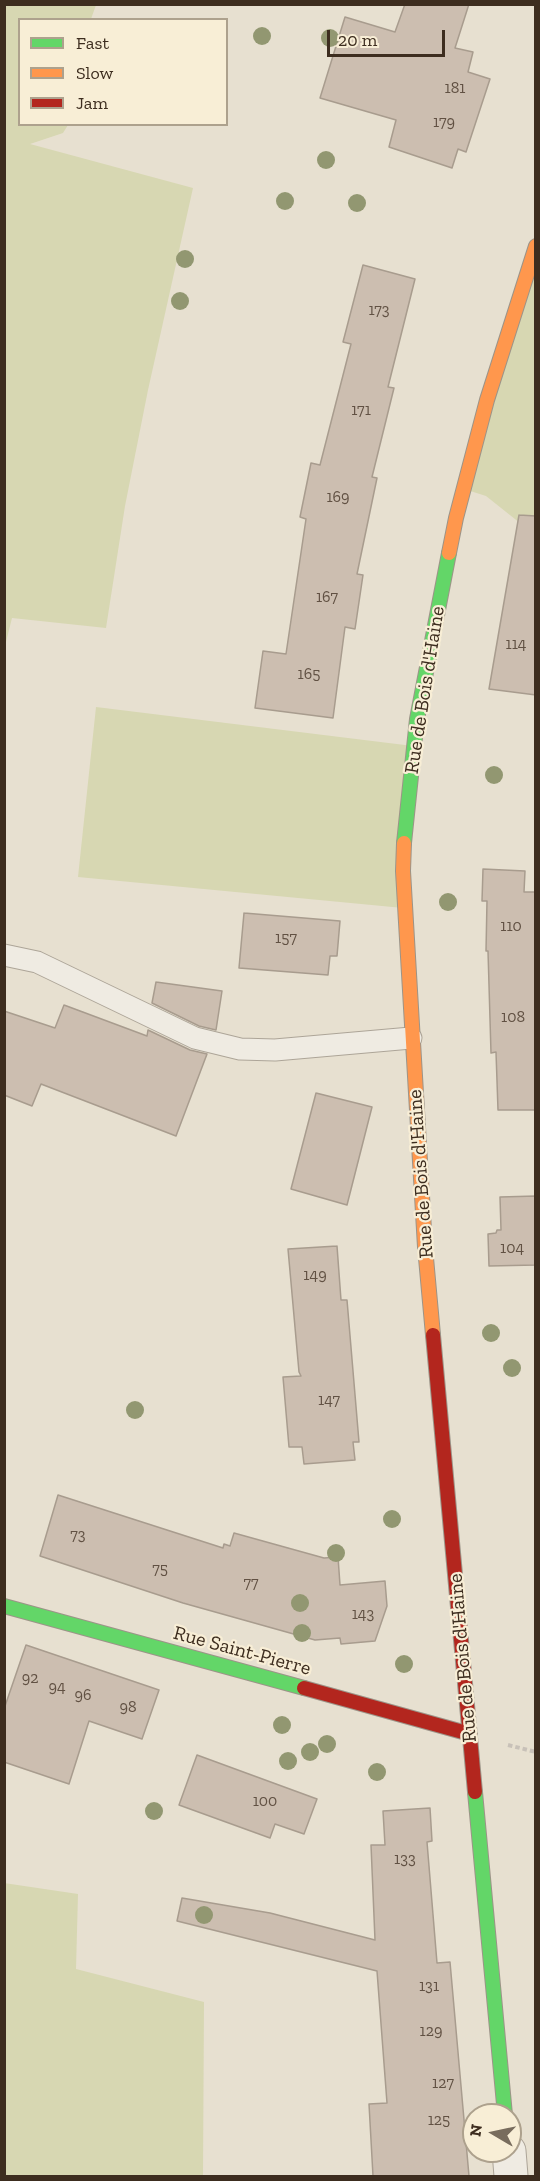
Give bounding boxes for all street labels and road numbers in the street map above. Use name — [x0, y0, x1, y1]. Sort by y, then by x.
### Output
street label: Rue de Bois d'Haine — [400, 605, 450, 775]
street label: Rue de Bois d'Haine — [403, 1089, 439, 1259]
street label: Rue de Bois d'Haine — [444, 1573, 482, 1743]
street label: Rue Saint-Pierre — [171, 1621, 313, 1681]

